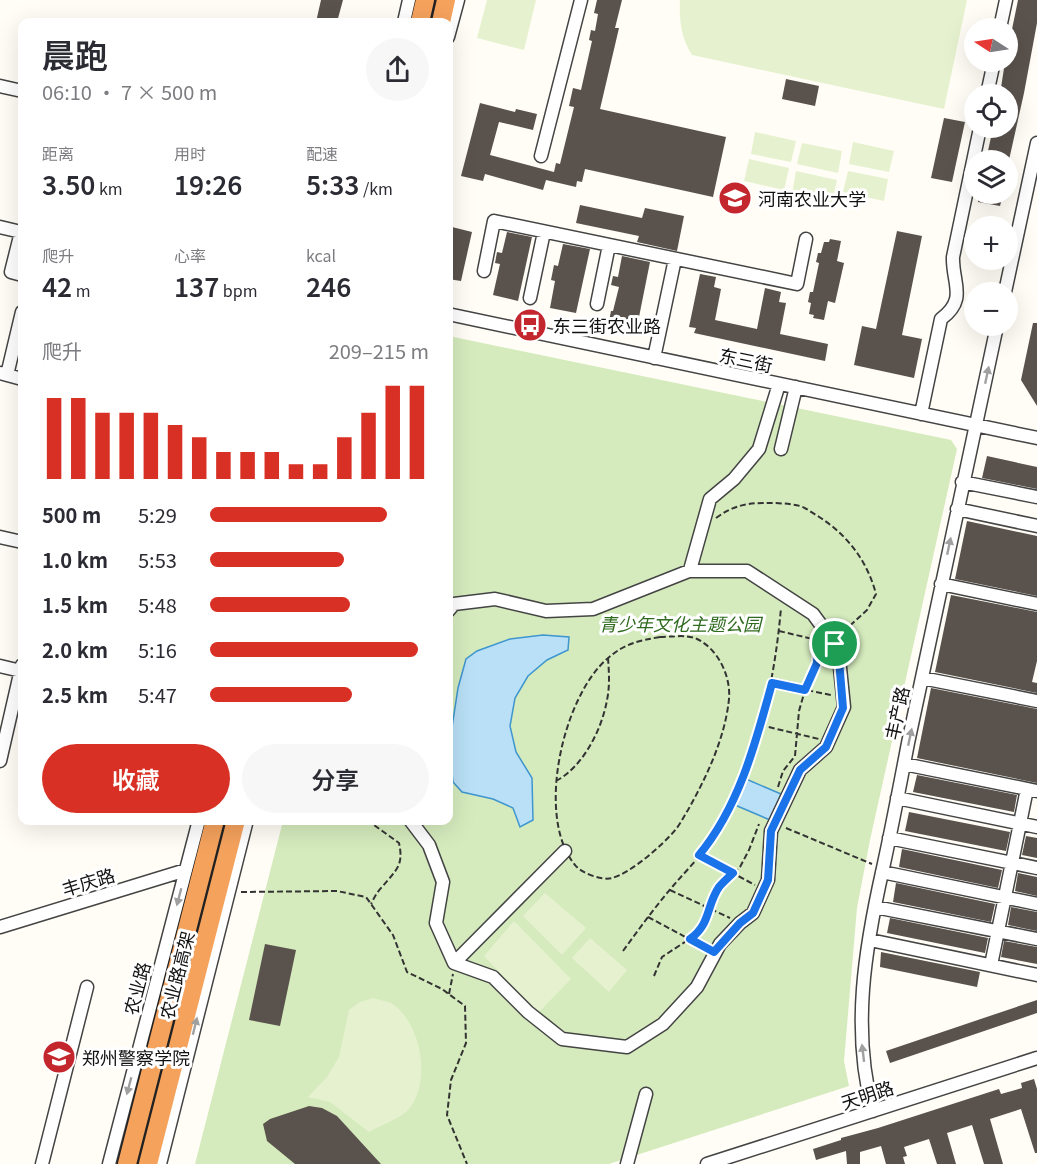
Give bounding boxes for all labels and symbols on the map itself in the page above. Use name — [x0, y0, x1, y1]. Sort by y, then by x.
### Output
north arrow — [964, 18, 1018, 72]
school or university icon: 河南农业大学 — [717, 180, 753, 216]
place label: 河南农业大学 — [758, 185, 866, 211]
bus stop icon: 东三街农业路 — [512, 307, 548, 343]
place label: 东三街农业路 — [553, 312, 661, 338]
street label: 东三街 — [717, 341, 775, 377]
one-way arrow — [982, 366, 992, 385]
one-way arrow — [945, 536, 954, 555]
park label: 青少年文化主题公园 — [599, 610, 764, 636]
pin — [809, 618, 860, 669]
street label: 丰产路 — [878, 684, 914, 742]
one-way arrow — [906, 727, 915, 746]
street label: 丰庆路 — [58, 861, 118, 901]
one-way arrow — [173, 888, 183, 907]
street label: 农业路高架 — [152, 928, 200, 1022]
street label: 农业路 — [116, 959, 156, 1017]
one-way arrow — [191, 1017, 201, 1035]
school or university icon: 郑州警察学院 — [41, 1039, 77, 1075]
one-way arrow — [858, 1043, 868, 1062]
place label: 郑州警察学院 — [82, 1044, 190, 1070]
street label: 天明路 — [837, 1073, 897, 1115]
one-way arrow — [124, 1077, 134, 1095]

